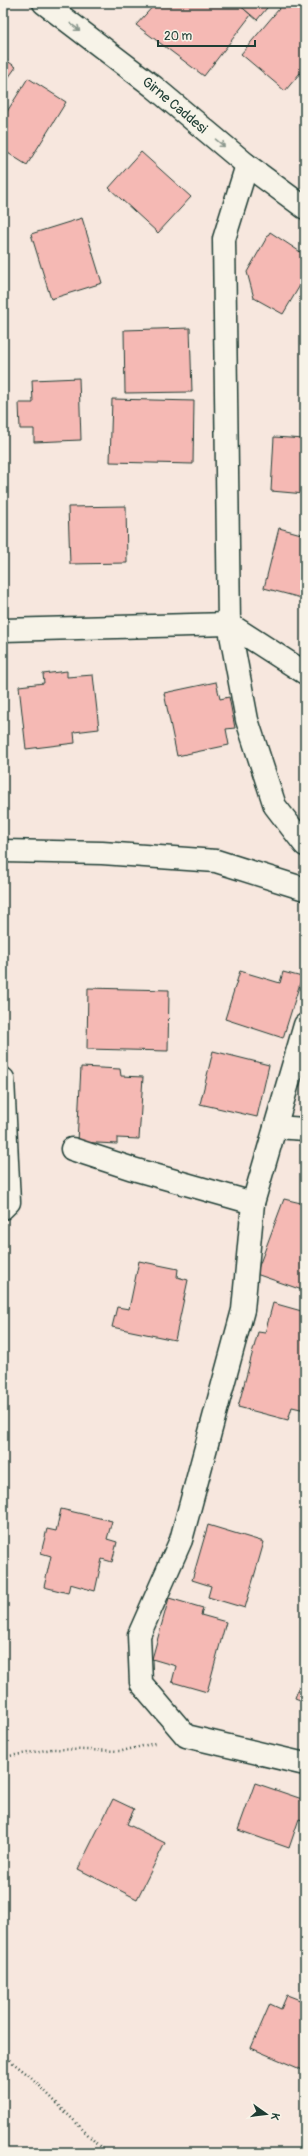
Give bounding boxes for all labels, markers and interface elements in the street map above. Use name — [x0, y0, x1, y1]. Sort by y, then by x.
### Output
one-way arrow — [69, 22, 80, 31]
scale bar — [158, 22, 255, 48]
text: 20 m — [164, 29, 193, 44]
street label: Girne Caddesi — [139, 73, 211, 137]
one-way arrow — [215, 138, 226, 147]
north arrow — [246, 2094, 286, 2134]
text: K — [268, 2112, 282, 2121]

